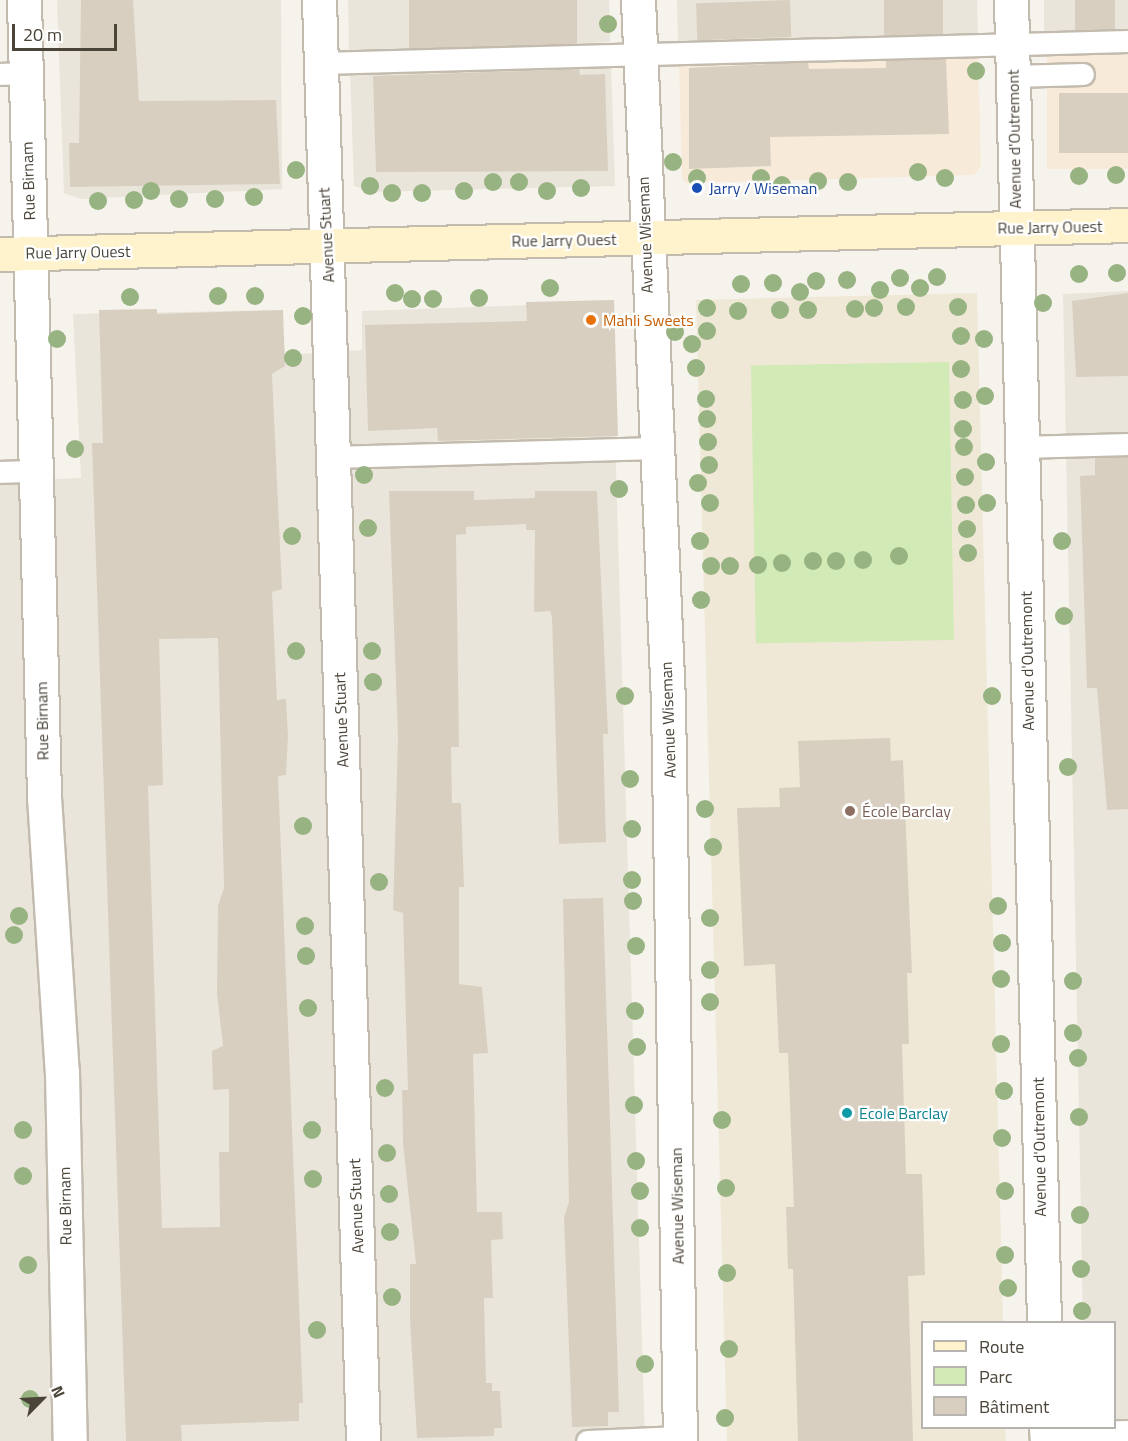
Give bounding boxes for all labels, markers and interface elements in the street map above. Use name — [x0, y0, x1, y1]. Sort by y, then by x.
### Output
scale bar — [15, 12, 120, 50]
text: 20 m — [23, 21, 62, 48]
street label: Avenue d'Outremont — [1003, 69, 1025, 209]
street label: Rue Birnam — [17, 141, 39, 221]
street label: Avenue Wiseman — [633, 176, 657, 294]
place label: Jarry / Wiseman — [709, 178, 817, 198]
marker: Jarry / Wiseman — [690, 181, 704, 195]
street label: Avenue Stuart — [314, 187, 338, 283]
street label: Rue Jarry Ouest — [997, 216, 1103, 238]
street label: Rue Jarry Ouest — [511, 229, 617, 251]
street label: Rue Jarry Ouest — [25, 241, 131, 263]
place label: Mahli Sweets — [603, 310, 694, 330]
marker: Mahli Sweets — [584, 313, 598, 327]
street label: Avenue d'Outremont — [1016, 591, 1038, 731]
street label: Avenue Wiseman — [656, 661, 680, 779]
street label: Avenue Stuart — [330, 672, 352, 768]
street label: Rue Birnam — [32, 681, 52, 761]
place label: École Barclay — [862, 801, 951, 821]
marker: École Barclay — [843, 804, 857, 818]
street label: Avenue d'Outremont — [1028, 1077, 1050, 1217]
place label: Ecole Barclay — [859, 1103, 948, 1123]
marker: Ecole Barclay — [840, 1106, 854, 1120]
street label: Avenue Wiseman — [666, 1147, 688, 1265]
street label: Avenue Stuart — [345, 1158, 367, 1254]
street label: Rue Birnam — [55, 1166, 75, 1246]
legend — [921, 1321, 1116, 1429]
text: Route — [979, 1333, 1024, 1360]
text: Parc — [979, 1363, 1013, 1390]
north arrow — [12, 1369, 72, 1429]
text: N — [45, 1382, 72, 1402]
text: Bâtiment — [979, 1393, 1049, 1420]

